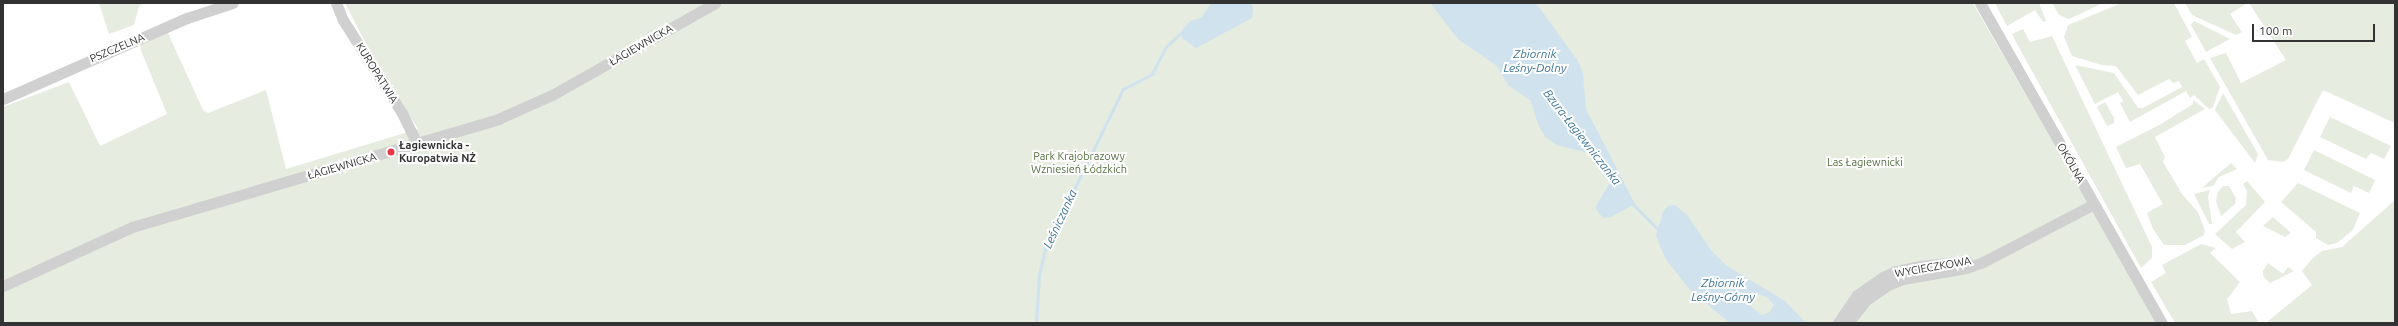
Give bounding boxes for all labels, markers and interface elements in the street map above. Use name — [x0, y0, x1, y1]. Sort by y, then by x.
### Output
scale bar — [2254, 16, 2377, 42]
street label: ŁAGIEWNICKA — [607, 21, 675, 69]
text: 100 m — [2259, 24, 2292, 37]
street label: PSZCZELNA — [88, 31, 146, 65]
street label: KUROPATWIA — [353, 40, 401, 106]
water label: Zbiornik Leśny-Dolny — [1504, 47, 1566, 75]
water label: Bzura-Łagiewniczanka — [1540, 86, 1624, 188]
place label: Łagiewnicka - Kuropatwia NŻ — [399, 139, 476, 165]
street label: OKÓLNA — [2054, 141, 2088, 185]
marker: Łagiewnicka - Kuropatwia NŻ — [386, 147, 396, 157]
street label: ŁAGIEWNICKA — [306, 150, 378, 182]
park label: Park Krajobrazowy Wzniesień Łódzkich — [1031, 150, 1127, 176]
park label: Las Łagiewnicki — [1827, 155, 1903, 169]
water label: Leśniczanka — [1040, 187, 1080, 251]
street label: WYCIECZKOWA — [1894, 254, 1972, 280]
water label: Zbiornik Leśny-Górny — [1691, 276, 1755, 304]

